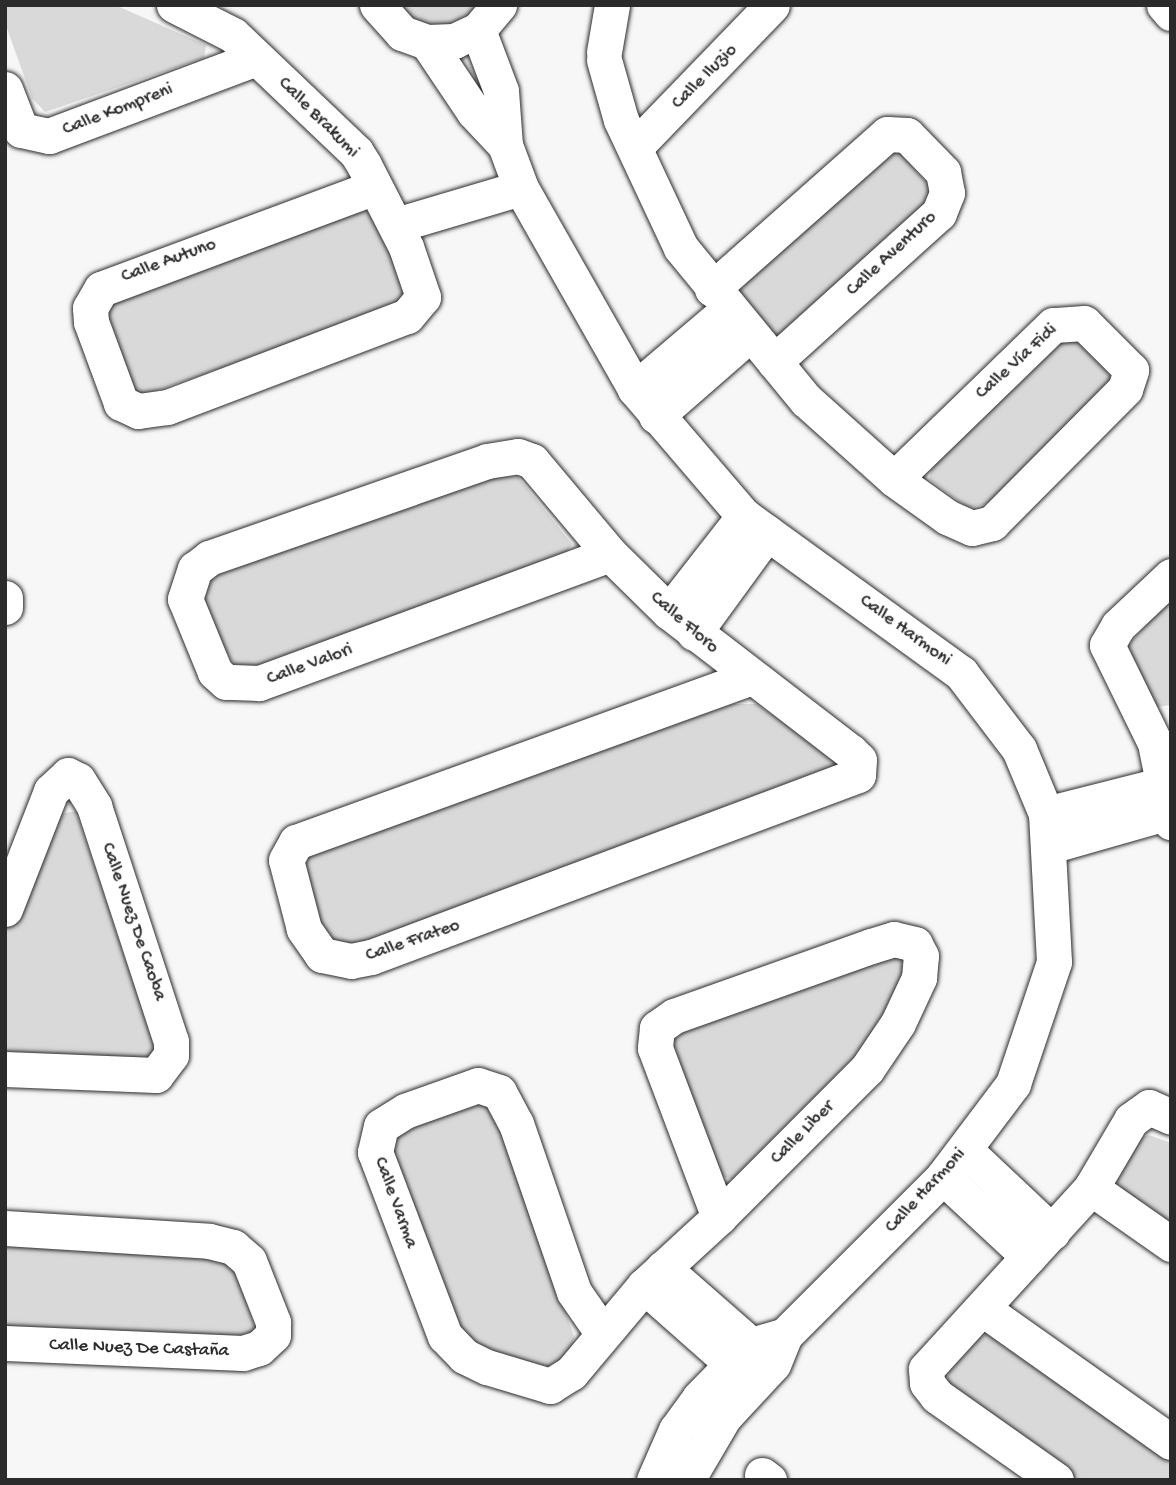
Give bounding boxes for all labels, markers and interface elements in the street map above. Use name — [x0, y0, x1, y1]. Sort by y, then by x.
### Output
street label: Calle Iluzio — [667, 39, 743, 115]
street label: Calle Brakumi — [273, 73, 363, 163]
street label: Calle Kompreni — [60, 79, 176, 141]
street label: Calle Aventuro — [842, 206, 942, 302]
street label: Calle Autuno — [118, 233, 220, 289]
street label: Calle Vía Fidi — [971, 319, 1063, 405]
street label: Calle Floro — [645, 587, 723, 659]
street label: Calle Harmoni — [855, 590, 955, 672]
street label: Calle Valori — [264, 639, 356, 691]
street label: Calle Nuez De Caoba — [95, 840, 171, 1004]
street label: Calle Frateo — [363, 914, 463, 968]
street label: Calle Liber — [766, 1096, 840, 1170]
street label: Calle Harmoni — [881, 1144, 971, 1238]
street label: Calle Varma — [368, 1154, 422, 1252]
street label: Calle Nuez De Castaña — [49, 1334, 229, 1364]

